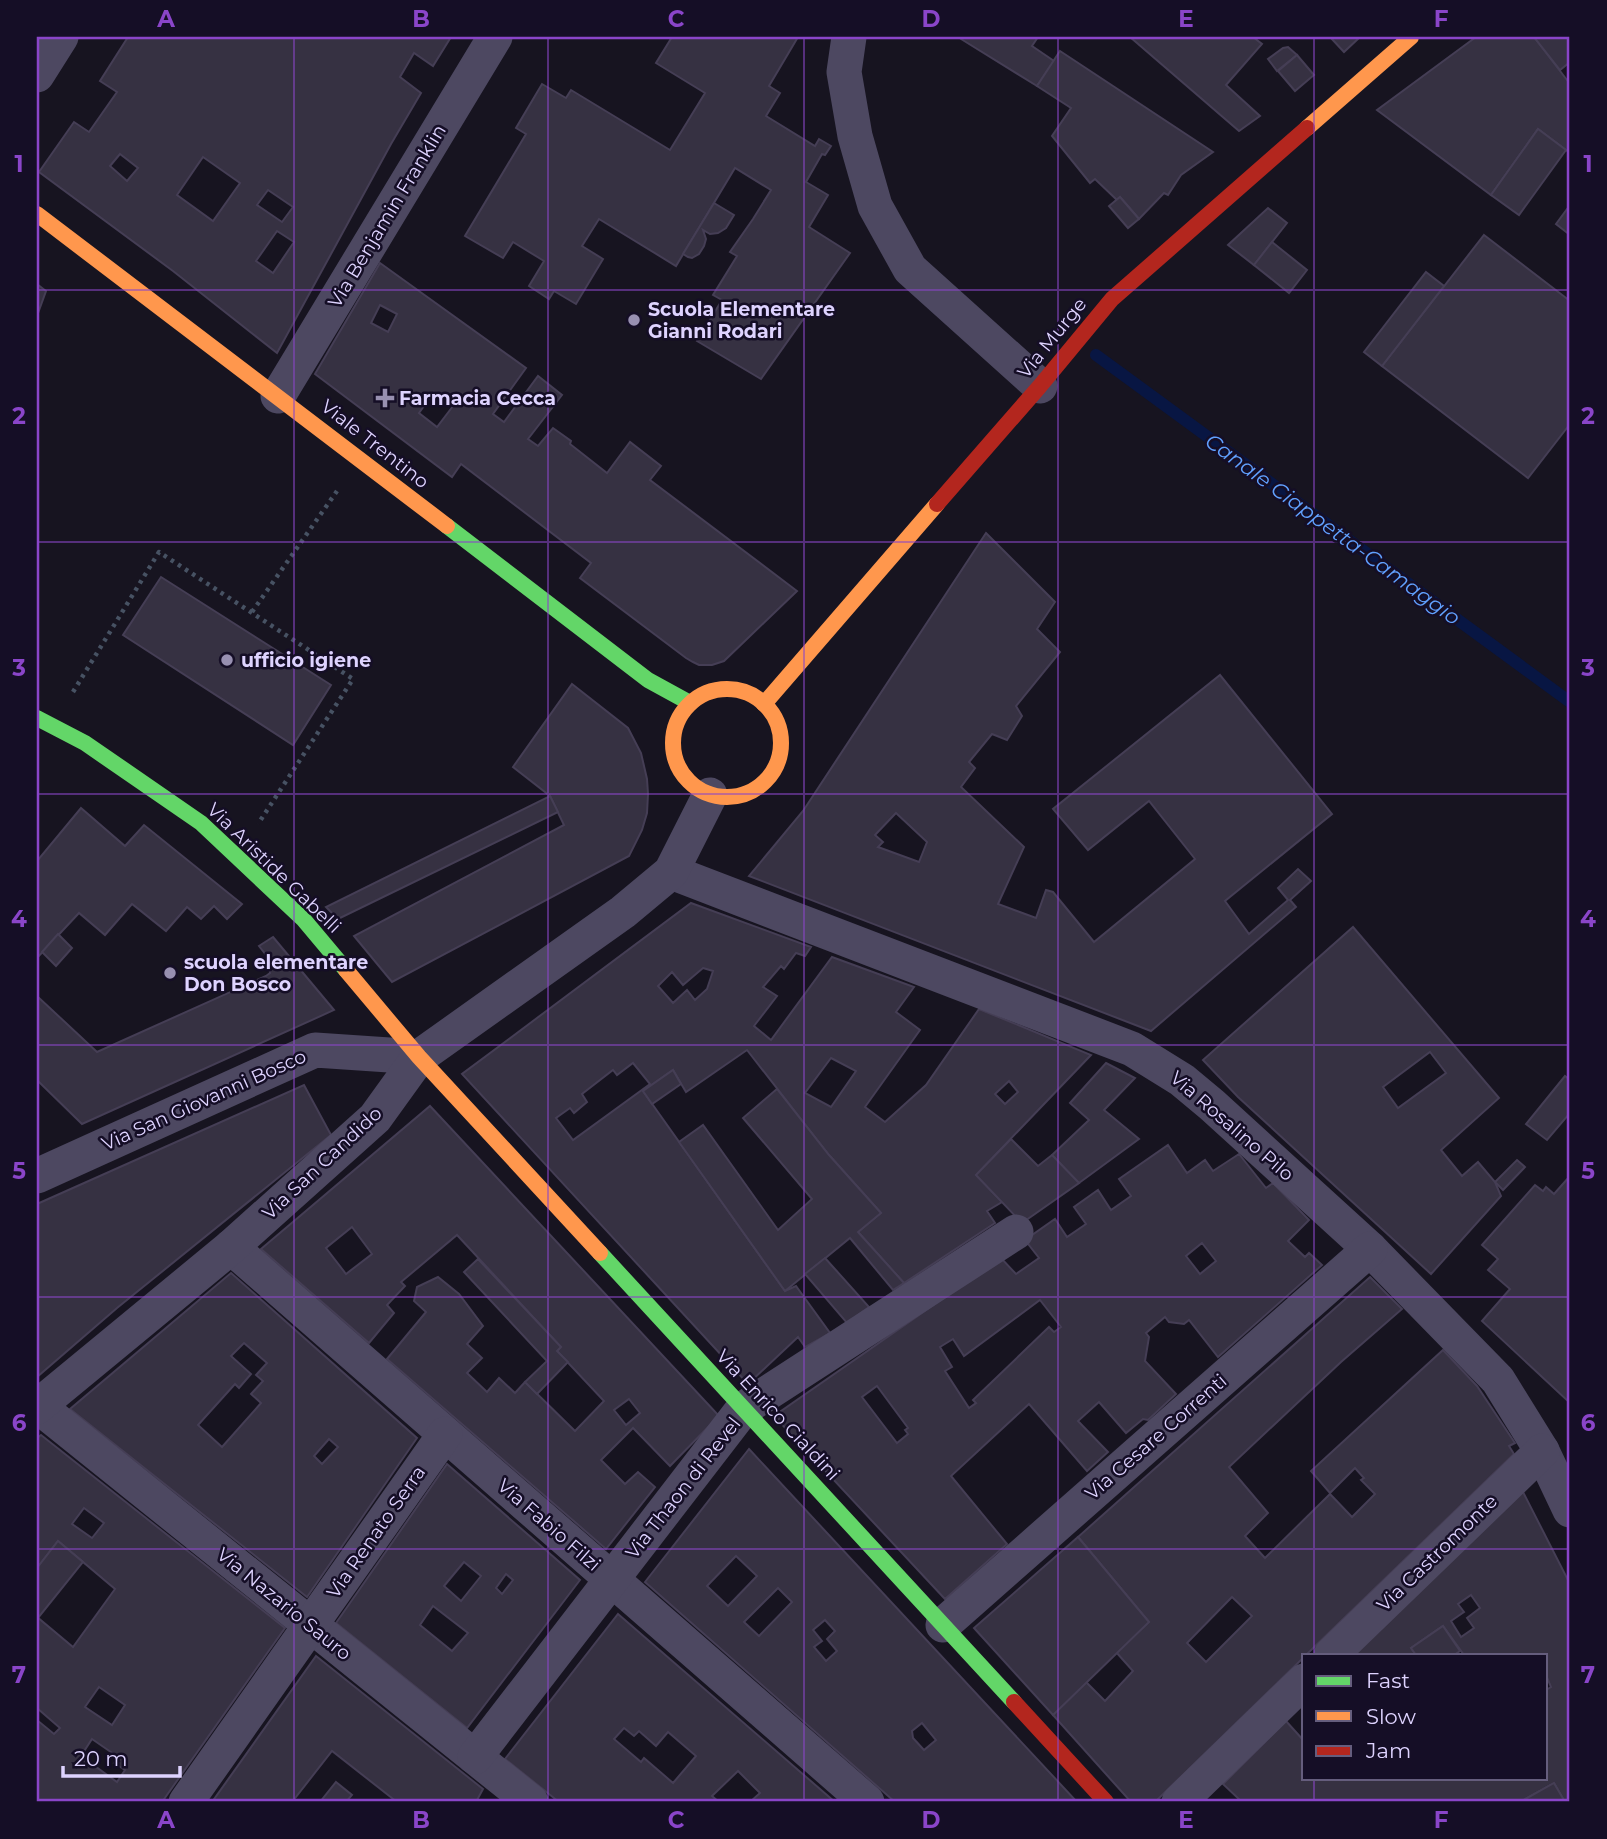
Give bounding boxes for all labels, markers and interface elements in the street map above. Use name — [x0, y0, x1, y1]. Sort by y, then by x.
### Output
text: A — [156, 5, 175, 33]
text: B — [412, 5, 430, 33]
text: C — [668, 5, 685, 33]
text: D — [922, 5, 941, 33]
text: E — [1178, 5, 1194, 33]
text: F — [1434, 5, 1449, 33]
street label: Via Benjamin Franklin — [323, 120, 451, 312]
text: 1 — [14, 150, 24, 178]
text: 1 — [1583, 150, 1593, 178]
street label: Via Murge — [1013, 293, 1091, 383]
place label: Scuola Elementare Gianni Rodari — [648, 298, 835, 343]
marker: Scuola Elementare Gianni Rodari — [626, 312, 642, 328]
place label: Farmacia Cecca — [399, 387, 556, 410]
marker: Farmacia Cecca — [377, 390, 393, 406]
street label: Viale Trentino — [316, 395, 434, 493]
text: 2 — [12, 402, 26, 430]
text: 2 — [1581, 402, 1595, 430]
water label: Canale Ciappetta-Camaggio — [1201, 428, 1465, 630]
place label: ufficio igiene — [241, 649, 371, 672]
marker: ufficio igiene — [219, 652, 235, 668]
text: 3 — [11, 654, 26, 682]
text: 3 — [1580, 654, 1595, 682]
street label: Via Aristide Gabelli — [202, 798, 346, 938]
text: 4 — [11, 905, 27, 933]
text: 4 — [1580, 905, 1596, 933]
place label: scuola elementare Don Bosco — [184, 951, 368, 996]
marker: scuola elementare Don Bosco — [162, 965, 178, 981]
street label: Via San Giovanni Bosco — [98, 1044, 310, 1156]
street label: Via Rosalino Pilo — [1166, 1066, 1299, 1186]
street label: Via San Candido — [257, 1102, 387, 1224]
text: 5 — [12, 1157, 26, 1185]
text: 5 — [1581, 1157, 1595, 1185]
street label: Via Enrico Cialdini — [711, 1345, 845, 1485]
street label: Via Cesare Correnti — [1081, 1369, 1231, 1505]
text: 6 — [12, 1409, 27, 1437]
text: 6 — [1581, 1409, 1596, 1437]
street label: Via Thaon di Revel — [621, 1413, 745, 1563]
street label: Via Renato Serra — [322, 1461, 430, 1603]
street label: Via Fabio Filzi — [493, 1474, 605, 1576]
street label: Via Castromonte — [1372, 1490, 1502, 1616]
street label: Via Nazario Sauro — [212, 1543, 356, 1665]
legend — [1302, 1654, 1548, 1780]
text: 7 — [12, 1661, 26, 1689]
text: 7 — [1581, 1661, 1595, 1689]
text: Fast — [1366, 1668, 1410, 1693]
text: Slow — [1366, 1704, 1416, 1729]
scale bar — [63, 1734, 180, 1778]
text: Jam — [1365, 1738, 1411, 1763]
text: 20 m — [74, 1746, 128, 1771]
text: A — [156, 1806, 175, 1834]
text: B — [412, 1806, 430, 1834]
text: C — [668, 1806, 685, 1834]
text: D — [922, 1806, 941, 1834]
text: E — [1178, 1806, 1194, 1834]
text: F — [1434, 1806, 1449, 1834]

